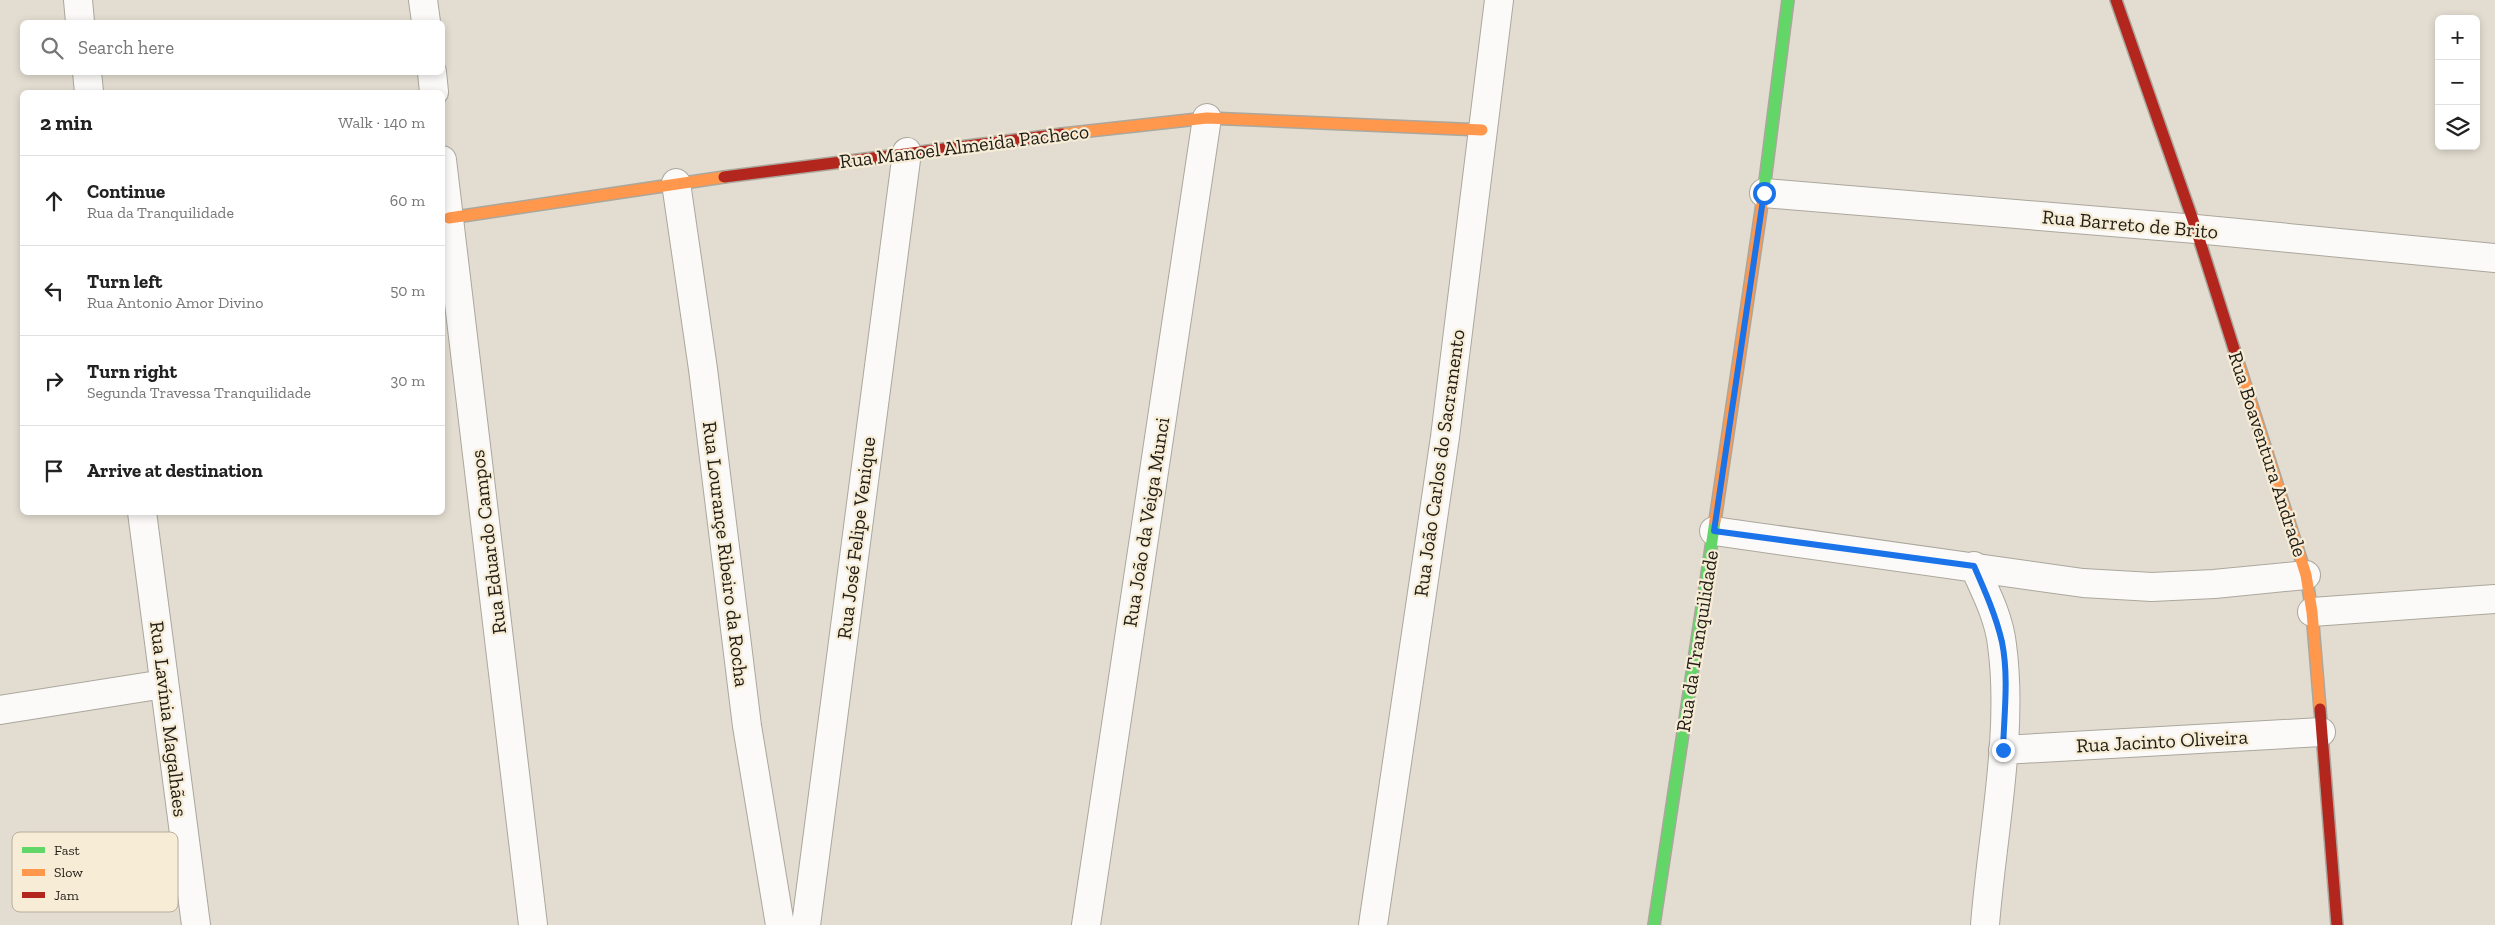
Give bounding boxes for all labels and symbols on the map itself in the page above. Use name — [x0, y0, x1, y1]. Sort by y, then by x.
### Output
street label: Rua Manoel Almeida Pacheco — [838, 119, 1090, 173]
route start — [1753, 182, 1776, 205]
street label: Rua Barreto de Brito — [2041, 204, 2219, 244]
street label: Rua João Carlos do Sacramento — [1408, 328, 1470, 598]
street label: Rua Boaventura Andrade — [2223, 348, 2313, 560]
street label: Rua João da Veiga Munci — [1118, 415, 1174, 628]
street label: Rua Lourançe Ribeiro da Rocha — [698, 420, 754, 688]
street label: Rua José Felipe Venique — [832, 435, 880, 641]
street label: Rua Eduardo Campos — [465, 449, 511, 635]
street label: Rua da Tranquilidade — [1671, 548, 1723, 734]
street label: Rua Lavínia Magalhães — [145, 620, 193, 818]
street label: Rua Jacinto Oliveira — [2075, 724, 2249, 757]
route end — [1992, 739, 2015, 762]
legend — [12, 832, 178, 912]
text: Fast — [54, 842, 81, 859]
text: Slow — [54, 864, 83, 881]
text: Jam — [54, 887, 79, 904]

